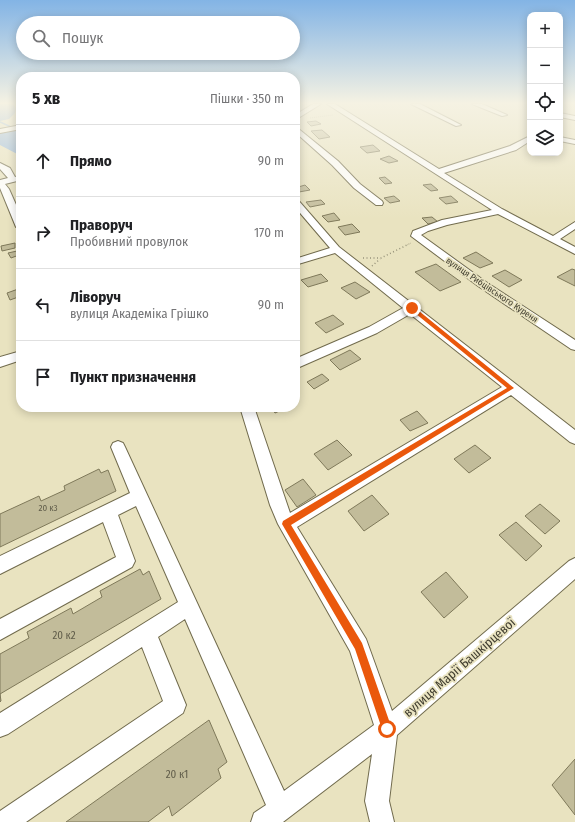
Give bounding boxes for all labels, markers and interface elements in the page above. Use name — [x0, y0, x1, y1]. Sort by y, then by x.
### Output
map controls — [527, 12, 563, 156]
button: + — [527, 12, 563, 48]
search box — [16, 16, 300, 60]
icon: search — [30, 27, 52, 49]
text: Пошук — [62, 29, 103, 47]
button: − — [527, 48, 563, 84]
button: locate — [527, 84, 563, 120]
text: 5 хв — [32, 88, 60, 109]
text: Пішки · 350 m — [210, 91, 284, 106]
button: layers — [527, 120, 563, 156]
icon: ahead — [32, 150, 54, 172]
text: Прямо — [70, 152, 112, 170]
text: 90 m — [258, 153, 284, 168]
text: Праворуч — [70, 216, 133, 234]
icon: right — [32, 222, 54, 244]
text: 170 m — [254, 225, 284, 240]
text: Пробивний провулок — [70, 234, 188, 249]
street label: вулиця Рибцівського Куреня — [444, 255, 540, 325]
text: Ліворуч — [70, 288, 121, 306]
icon: left — [32, 294, 54, 316]
text: 90 m — [258, 297, 284, 312]
route end — [403, 299, 421, 317]
text: вулиця Академіка Грішко — [70, 306, 209, 321]
icon: arrive — [32, 366, 54, 388]
text: Пункт призначення — [70, 368, 196, 386]
house number: 20 к3 — [38, 503, 58, 513]
street label: вулиця Марії Башкірцевої — [400, 614, 519, 720]
house number: 20 к2 — [52, 629, 76, 642]
route start — [378, 720, 396, 738]
house number: 20 к1 — [166, 768, 188, 781]

